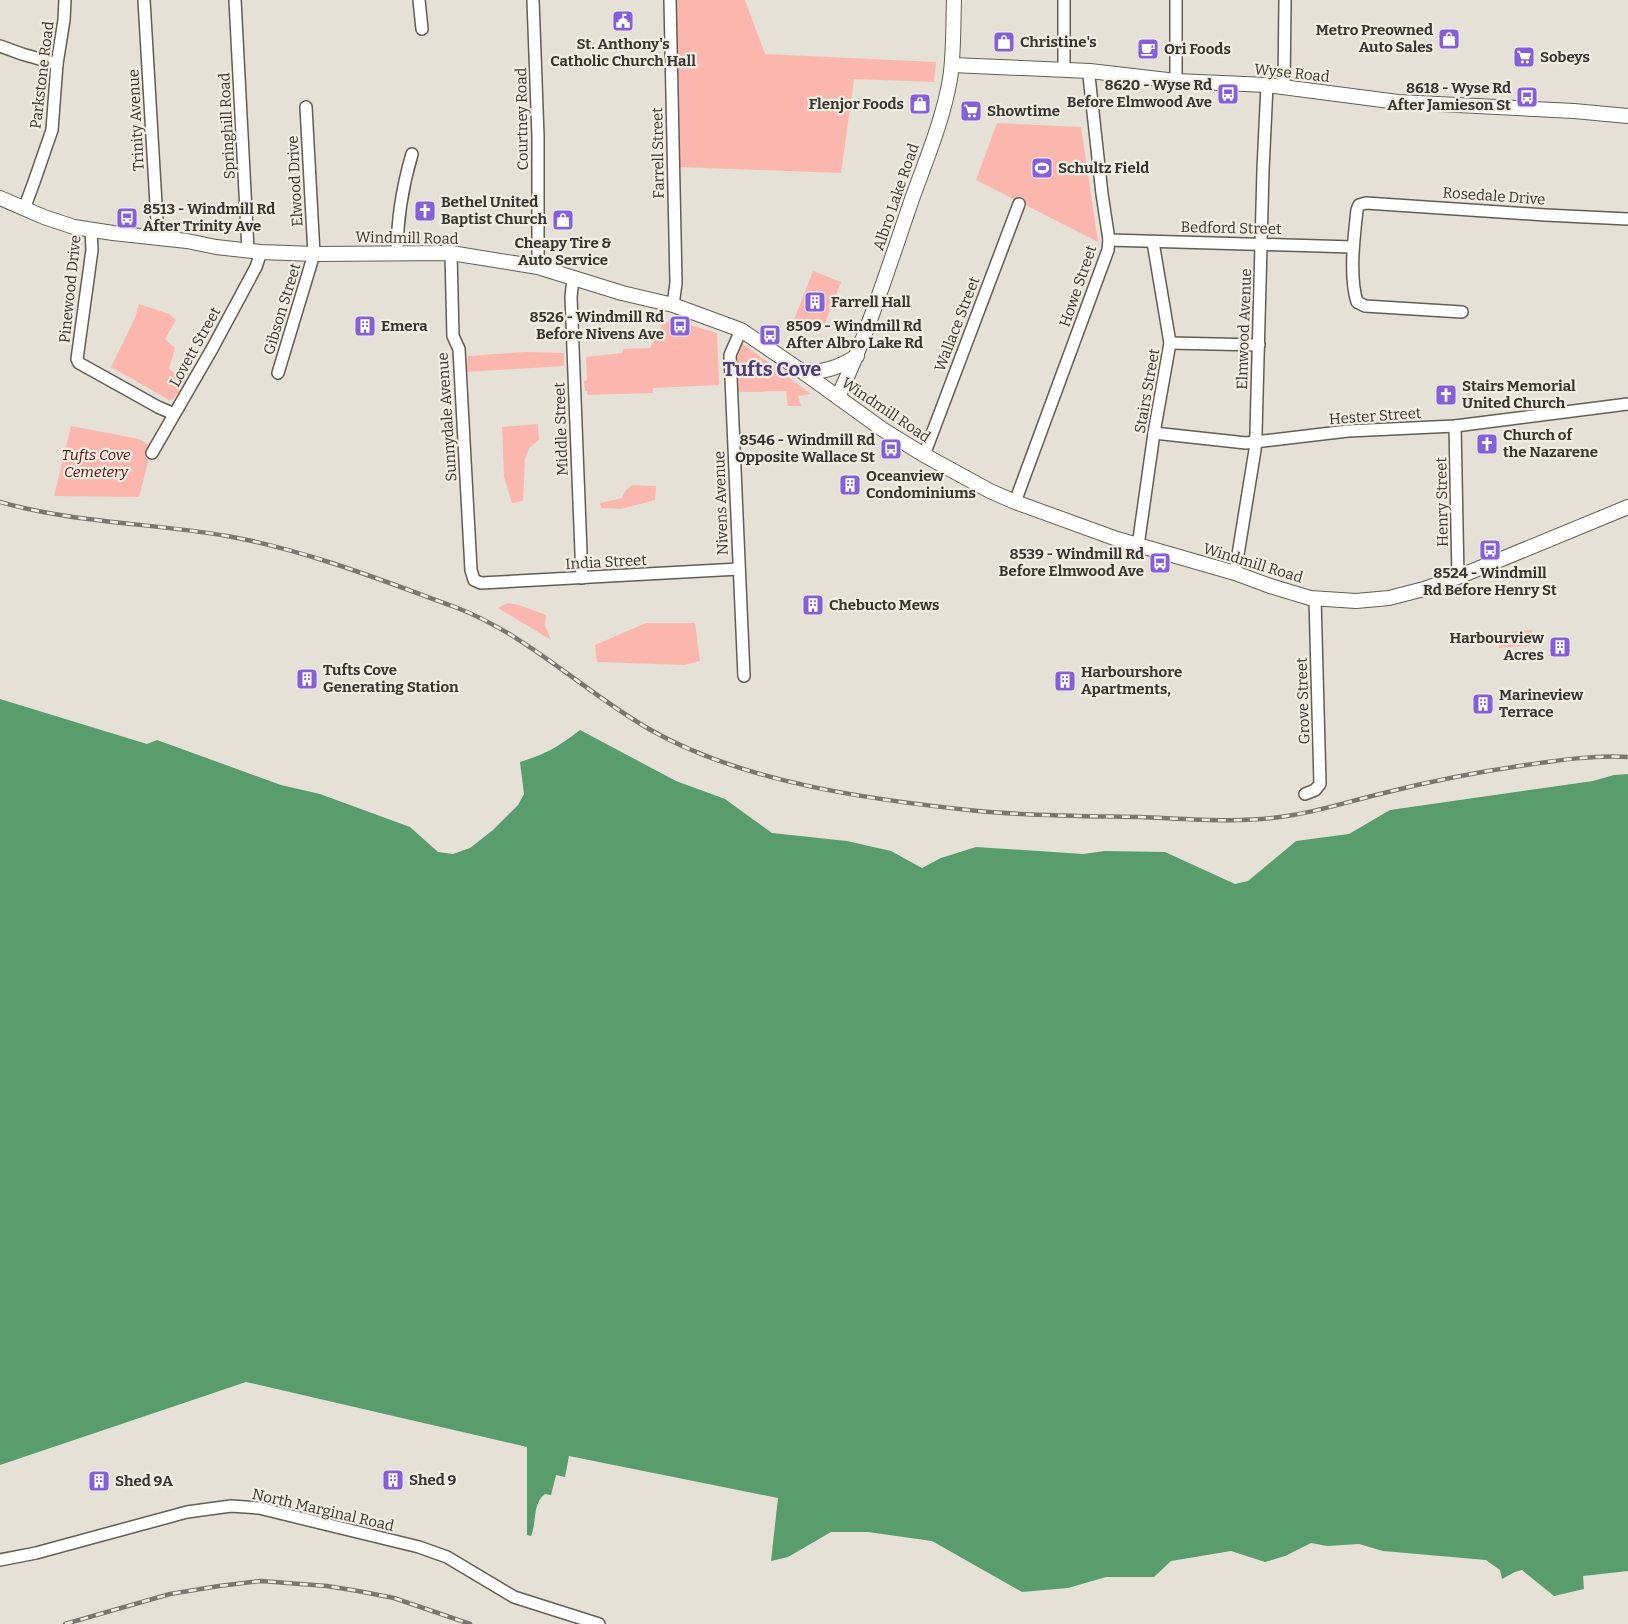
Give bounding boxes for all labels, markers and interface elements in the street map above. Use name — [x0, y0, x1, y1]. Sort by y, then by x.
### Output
public building icon: St. Anthony's Catholic Church Hall — [611, 9, 635, 33]
street label: Parkstone Road — [26, 20, 58, 130]
place label: Metro Preowned Auto Sales — [1316, 21, 1433, 56]
shop icon: Metro Preowned Auto Sales — [1437, 27, 1461, 51]
shop icon: Christine's — [992, 30, 1016, 54]
place label: Christine's — [1020, 33, 1097, 51]
place label: St. Anthony's Catholic Church Hall — [550, 35, 696, 70]
cafe icon: Ori Foods — [1136, 37, 1160, 61]
place label: Ori Foods — [1164, 40, 1231, 58]
supermarket icon: Sobeys — [1512, 45, 1536, 69]
place label: Sobeys — [1540, 48, 1590, 66]
street label: Wyse Road — [1253, 60, 1331, 86]
street label: Courtney Road — [512, 67, 532, 171]
street label: Trinity Avenue — [124, 68, 148, 172]
street label: Springhill Road — [215, 72, 239, 180]
place label: 8620 - Wyse Rd Before Elmwood Ave — [1067, 76, 1212, 111]
place label: 8618 - Wyse Rd After Jamieson St — [1387, 79, 1511, 114]
bus stop icon: 8620 - Wyse Rd Before Elmwood Ave — [1216, 82, 1240, 106]
bus stop icon: 8618 - Wyse Rd After Jamieson St — [1515, 85, 1539, 109]
shop icon: Flenjor Foods — [908, 92, 932, 116]
place label: Flenjor Foods — [809, 95, 904, 113]
supermarket icon: Showtime — [959, 99, 983, 123]
place label: Showtime — [987, 102, 1060, 120]
street label: Farrell Street — [648, 107, 668, 199]
street label: Elwood Drive — [284, 135, 306, 227]
street label: Albro Lake Road — [869, 141, 923, 253]
sports icon: Schultz Field — [1030, 156, 1054, 180]
place label: Schultz Field — [1058, 159, 1149, 177]
street label: Rosedale Drive — [1442, 183, 1546, 209]
place label: Bethel United Baptist Church — [441, 193, 547, 228]
church icon: Bethel United Baptist Church — [413, 199, 437, 223]
place label: 8513 - Windmill Rd After Trinity Ave — [143, 200, 275, 235]
bus stop icon: 8513 - Windmill Rd After Trinity Ave — [115, 206, 139, 230]
shop icon: Cheapy Tire & Auto Service — [551, 208, 575, 232]
street label: Bedford Street — [1180, 218, 1282, 238]
street label: Windmill Road — [355, 228, 459, 248]
street label: Pinewood Drive — [55, 234, 85, 344]
place label: Cheapy Tire & Auto Service — [515, 234, 611, 269]
street label: Howe Street — [1056, 242, 1101, 329]
street label: Gibson Street — [260, 260, 305, 357]
street label: Elmwood Avenue — [1233, 268, 1255, 390]
street label: Wallace Street — [931, 274, 984, 374]
building icon: Farrell Hall — [803, 290, 827, 314]
place label: Farrell Hall — [831, 293, 911, 311]
street label: Lovett Street — [166, 303, 225, 390]
place label: 8526 - Windmill Rd Before Nivens Ave — [529, 308, 664, 343]
building icon: Emera — [353, 314, 377, 338]
bus stop icon: 8526 - Windmill Rd Before Nivens Ave — [668, 314, 692, 338]
place label: Emera — [381, 317, 428, 335]
place label: 8509 - Windmill Rd After Albro Lake Rd — [786, 317, 923, 352]
bus stop icon: 8509 - Windmill Rd After Albro Lake Rd — [758, 323, 782, 347]
street label: Stairs Street — [1131, 347, 1163, 435]
street label: Sunnydale Avenue — [434, 352, 460, 482]
district label: Tufts Cove — [723, 357, 821, 381]
street label: Windmill Road — [838, 374, 934, 446]
place label: Stairs Memorial United Church — [1462, 377, 1576, 412]
street label: Middle Street — [550, 381, 572, 476]
church icon: Stairs Memorial United Church — [1434, 383, 1458, 407]
street label: Hester Street — [1328, 404, 1422, 428]
place label: Church of the Nazarene — [1503, 426, 1598, 461]
place label: 8546 - Windmill Rd Opposite Wallace St — [735, 431, 875, 466]
church icon: Church of the Nazarene — [1475, 432, 1499, 456]
bus stop icon: 8546 - Windmill Rd Opposite Wallace St — [879, 437, 903, 461]
park label: Tufts Cove Cemetery — [61, 446, 131, 481]
street label: Nivens Avenue — [710, 451, 732, 555]
street label: Henry Street — [1432, 457, 1452, 547]
place label: Oceanview Condominiums — [866, 467, 976, 502]
building icon: Oceanview Condominiums — [838, 473, 862, 497]
bus stop icon: 8524 - Windmill Rd Before Henry St — [1478, 538, 1502, 562]
street label: Windmill Road — [1201, 539, 1305, 587]
place label: 8539 - Windmill Rd Before Elmwood Ave — [999, 545, 1144, 580]
street label: India Street — [565, 551, 648, 573]
bus stop icon: 8539 - Windmill Rd Before Elmwood Ave — [1148, 551, 1172, 575]
place label: 8524 - Windmill Rd Before Henry St — [1423, 564, 1557, 599]
building icon: Chebucto Mews — [801, 593, 825, 617]
place label: Chebucto Mews — [829, 596, 939, 614]
place label: Harbourview Acres — [1450, 629, 1544, 664]
building icon: Harbourview Acres — [1548, 635, 1572, 659]
street label: Grove Street — [1292, 657, 1314, 745]
place label: Tufts Cove Generating Station — [323, 661, 459, 696]
place label: Harbourshore Apartments, — [1081, 663, 1182, 698]
building icon: Tufts Cove Generating Station — [295, 667, 319, 691]
building icon: Harbourshore Apartments, — [1053, 669, 1077, 693]
place label: Marineview Terrace — [1499, 686, 1584, 721]
building icon: Marineview Terrace — [1471, 692, 1495, 716]
building icon: Shed 9 — [381, 1468, 405, 1492]
building icon: Shed 9A — [87, 1469, 111, 1493]
place label: Shed 9 — [409, 1471, 457, 1489]
place label: Shed 9A — [115, 1472, 173, 1490]
street label: North Marginal Road — [250, 1485, 396, 1535]

